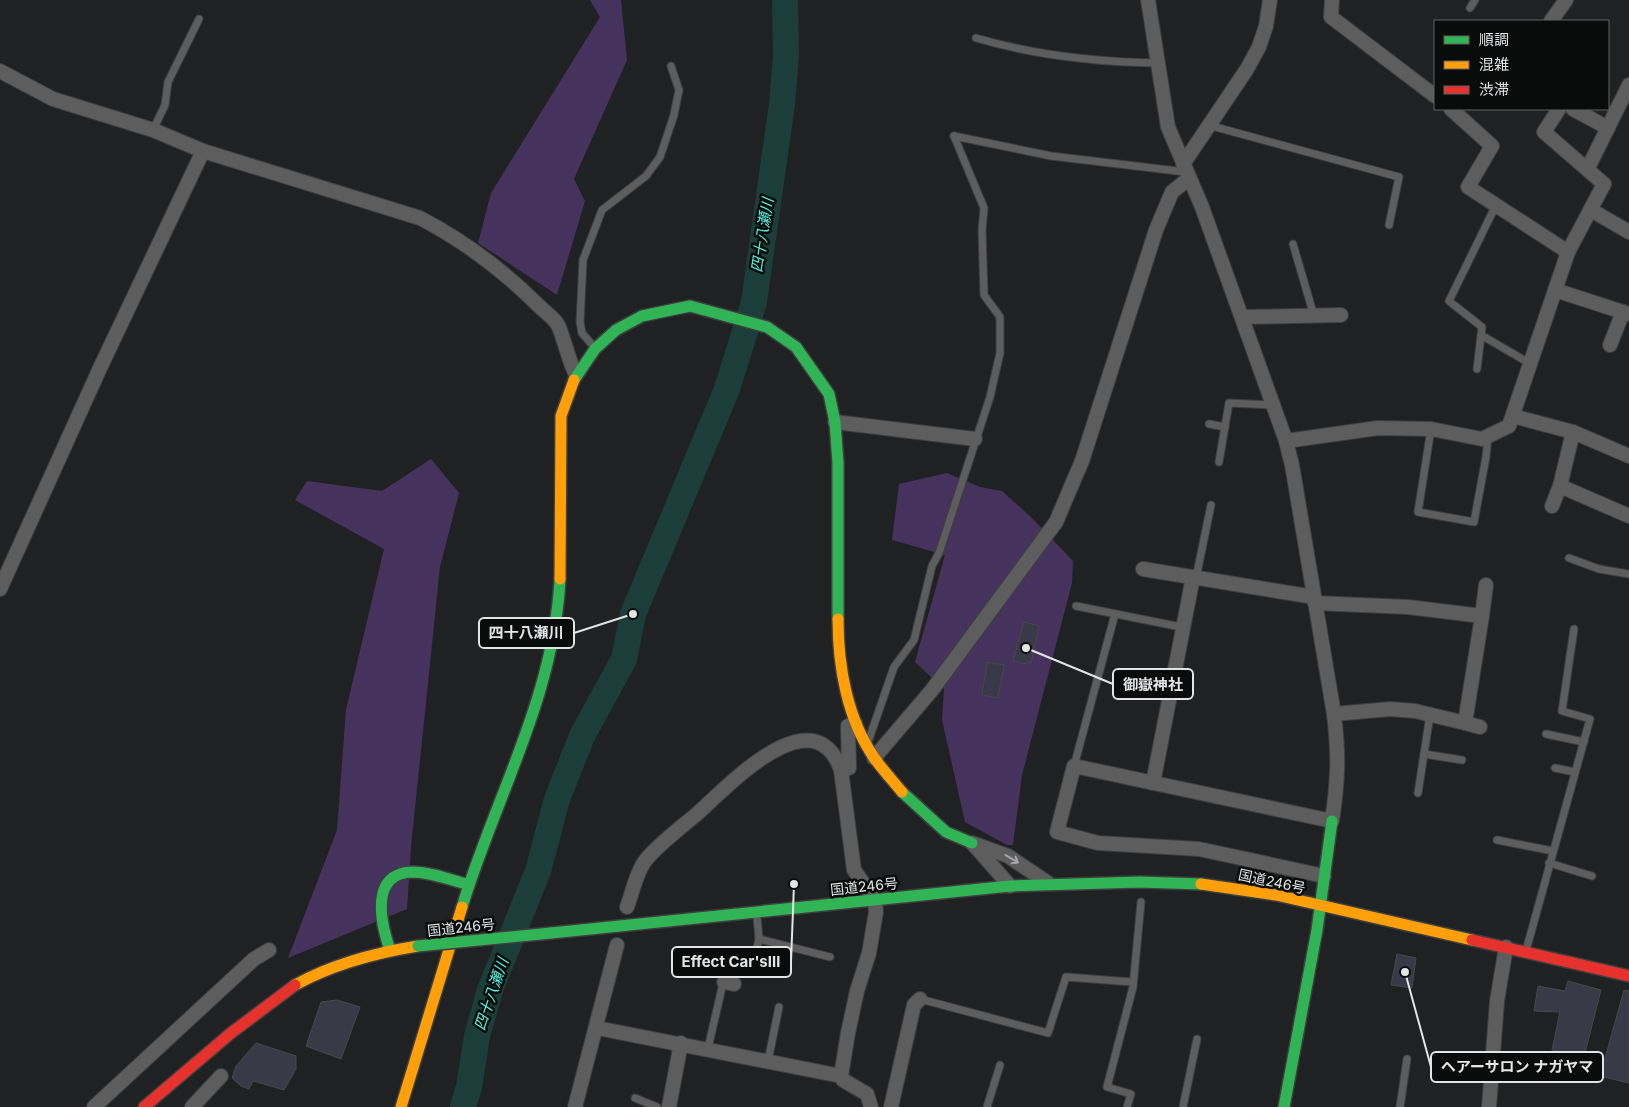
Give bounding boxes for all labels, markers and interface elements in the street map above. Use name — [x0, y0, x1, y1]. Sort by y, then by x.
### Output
legend — [1434, 20, 1609, 110]
text: 順調 — [1479, 30, 1509, 49]
text: 混雑 — [1479, 55, 1509, 74]
text: 渋滞 — [1479, 80, 1509, 99]
water label: 四十八瀬川 — [747, 195, 778, 274]
callout: 四十八瀬川 — [479, 618, 574, 648]
text: 四十八瀬川 — [488, 623, 564, 642]
callout: 御嶽神社 — [1113, 669, 1193, 699]
text: 御嶽神社 — [1123, 675, 1183, 694]
one-way arrow — [1005, 854, 1019, 864]
street label: 国道246号 — [1237, 866, 1307, 896]
street label: 国道246号 — [829, 874, 899, 898]
street label: 国道246号 — [426, 915, 496, 939]
callout: Effect Car'sⅢ — [672, 947, 791, 977]
text: Effect Car'sⅢ — [682, 952, 780, 971]
water label: 四十八瀬川 — [470, 954, 513, 1033]
callout: ヘアーサロン ナガヤマ — [1431, 1052, 1603, 1082]
text: ヘアーサロン ナガヤマ — [1441, 1057, 1593, 1076]

